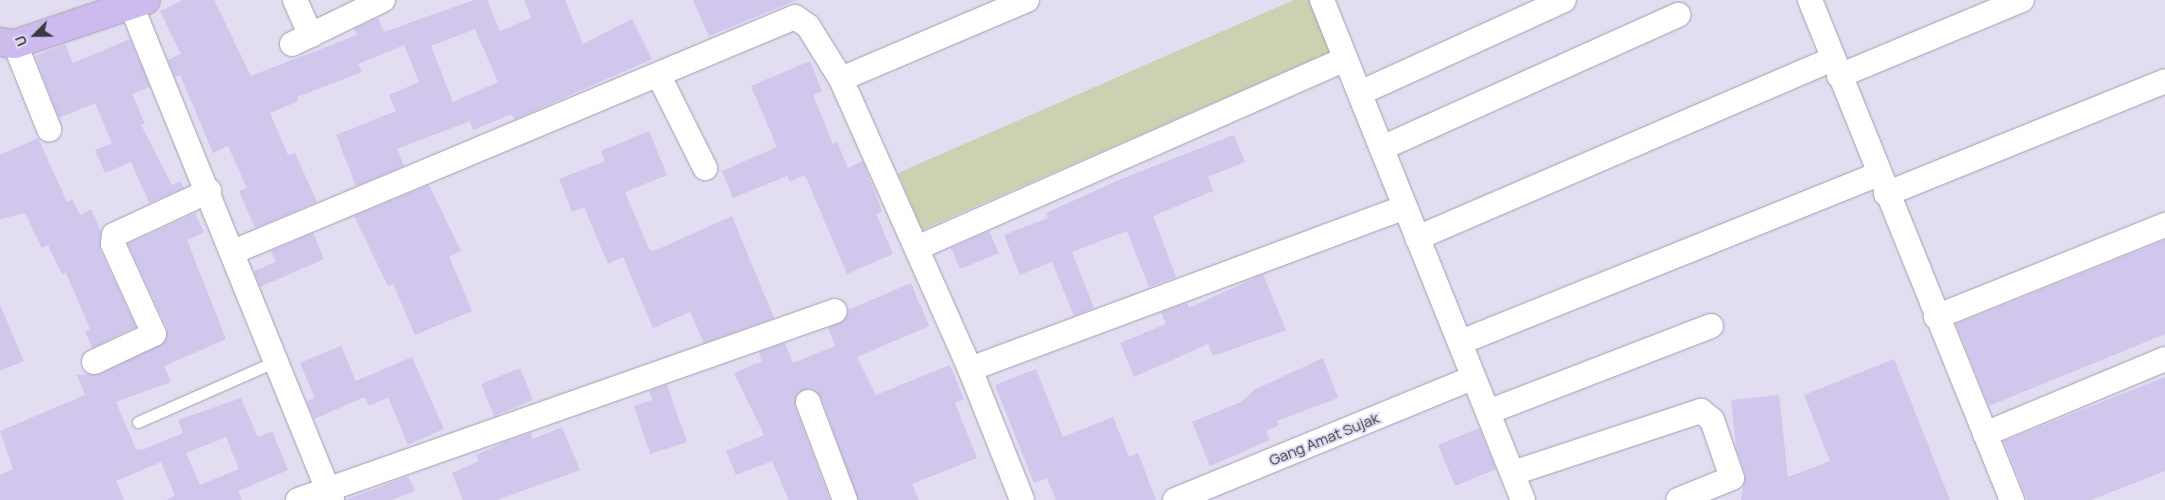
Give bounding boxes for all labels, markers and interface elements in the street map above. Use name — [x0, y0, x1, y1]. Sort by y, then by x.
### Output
north arrow — [10, 10, 60, 60]
text: U — [10, 33, 31, 49]
street label: Gang Amat Sujak — [1266, 409, 1382, 469]

